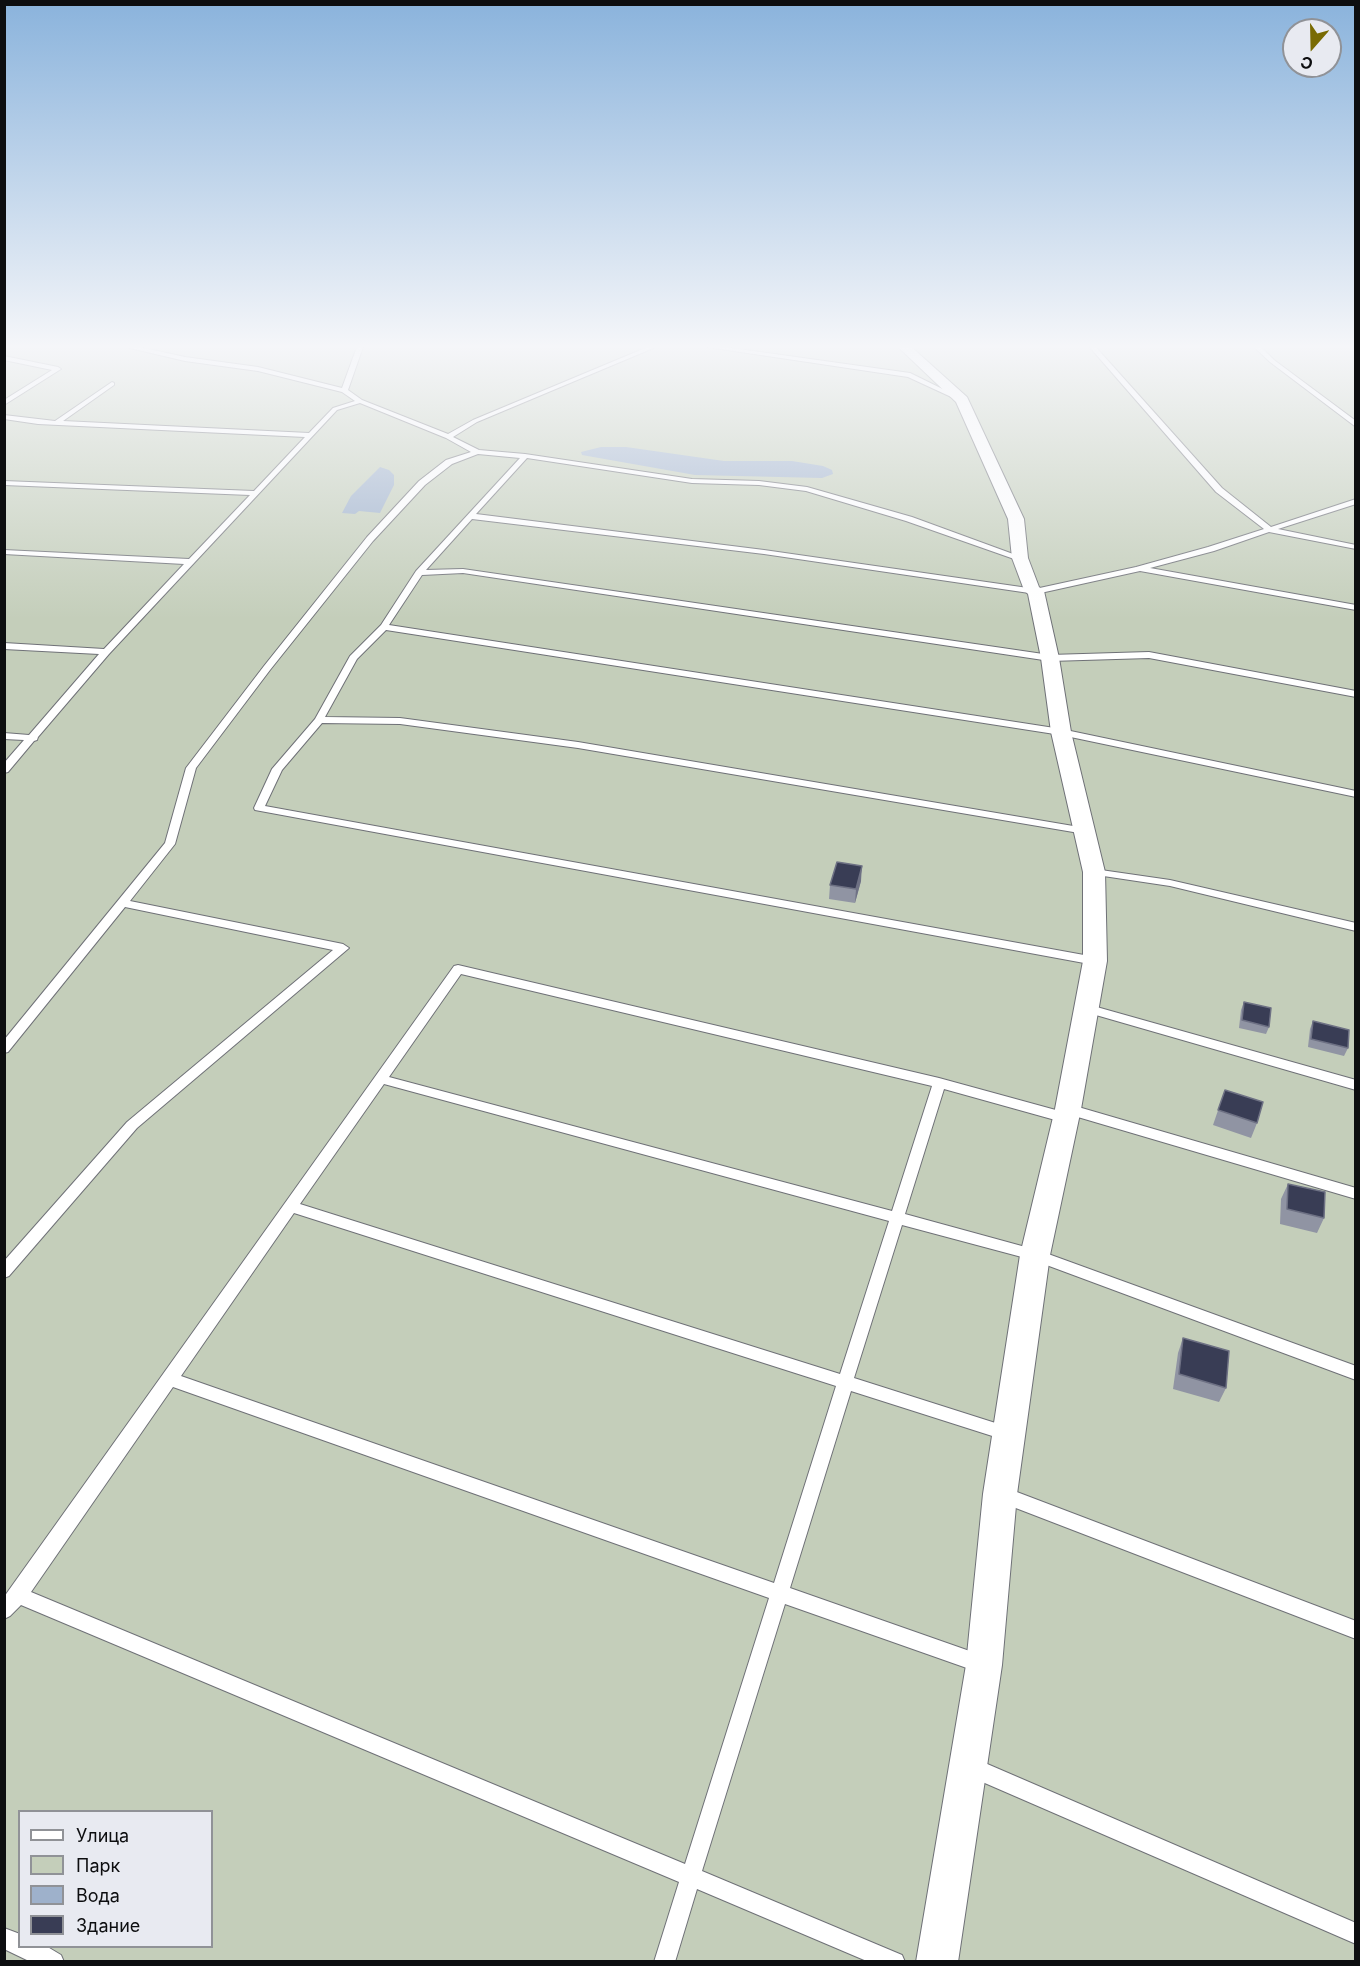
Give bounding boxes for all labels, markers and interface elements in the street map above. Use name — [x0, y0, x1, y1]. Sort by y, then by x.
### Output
north arrow — [1282, 18, 1342, 78]
text: С — [1298, 52, 1316, 74]
legend — [18, 1810, 213, 1948]
text: Улица — [76, 1825, 129, 1846]
text: Парк — [76, 1855, 120, 1876]
text: Вода — [76, 1885, 120, 1906]
text: Здание — [76, 1915, 140, 1936]

